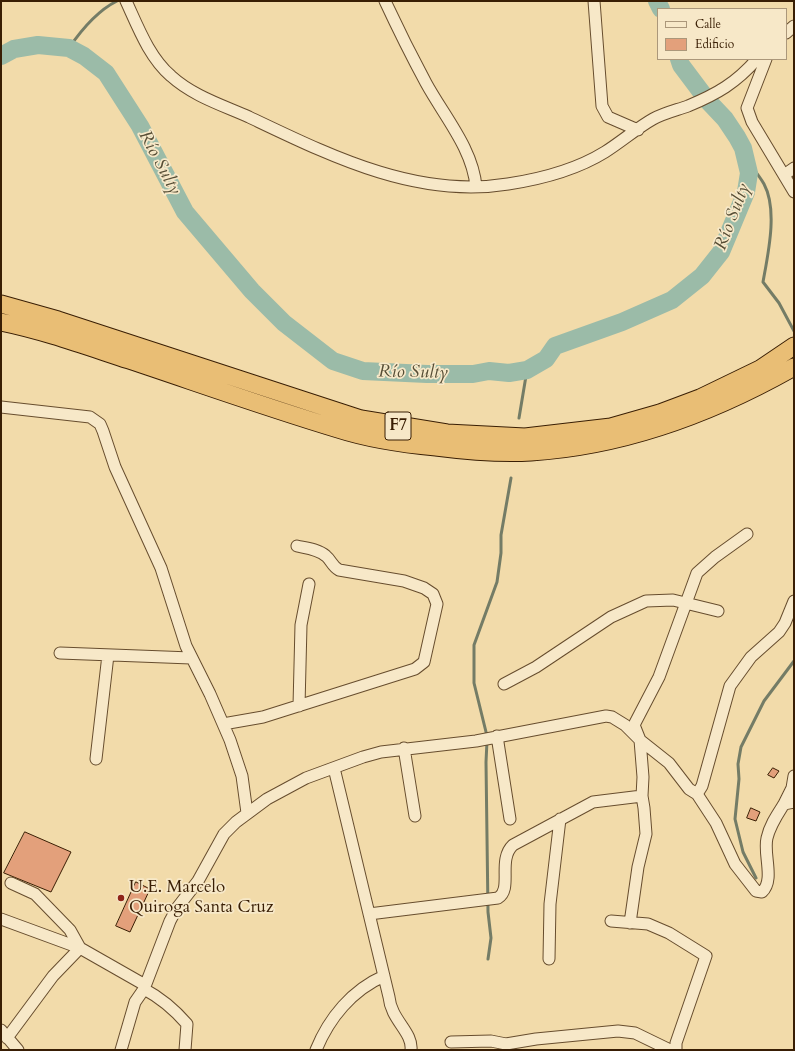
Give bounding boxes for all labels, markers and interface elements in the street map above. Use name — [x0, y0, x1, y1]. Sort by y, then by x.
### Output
legend — [657, 8, 787, 60]
text: Calle — [695, 16, 721, 32]
text: Edificio — [695, 36, 734, 52]
water label: Río Sulty — [133, 127, 185, 199]
water label: Río Sulty — [710, 181, 756, 253]
water label: Río Sulty — [378, 362, 448, 384]
road number: F7 — [385, 412, 411, 440]
place label: U.E. Marcelo Quiroga Santa Cruz — [129, 878, 274, 918]
marker: U.E. Marcelo Quiroga Santa Cruz — [116, 893, 126, 903]

